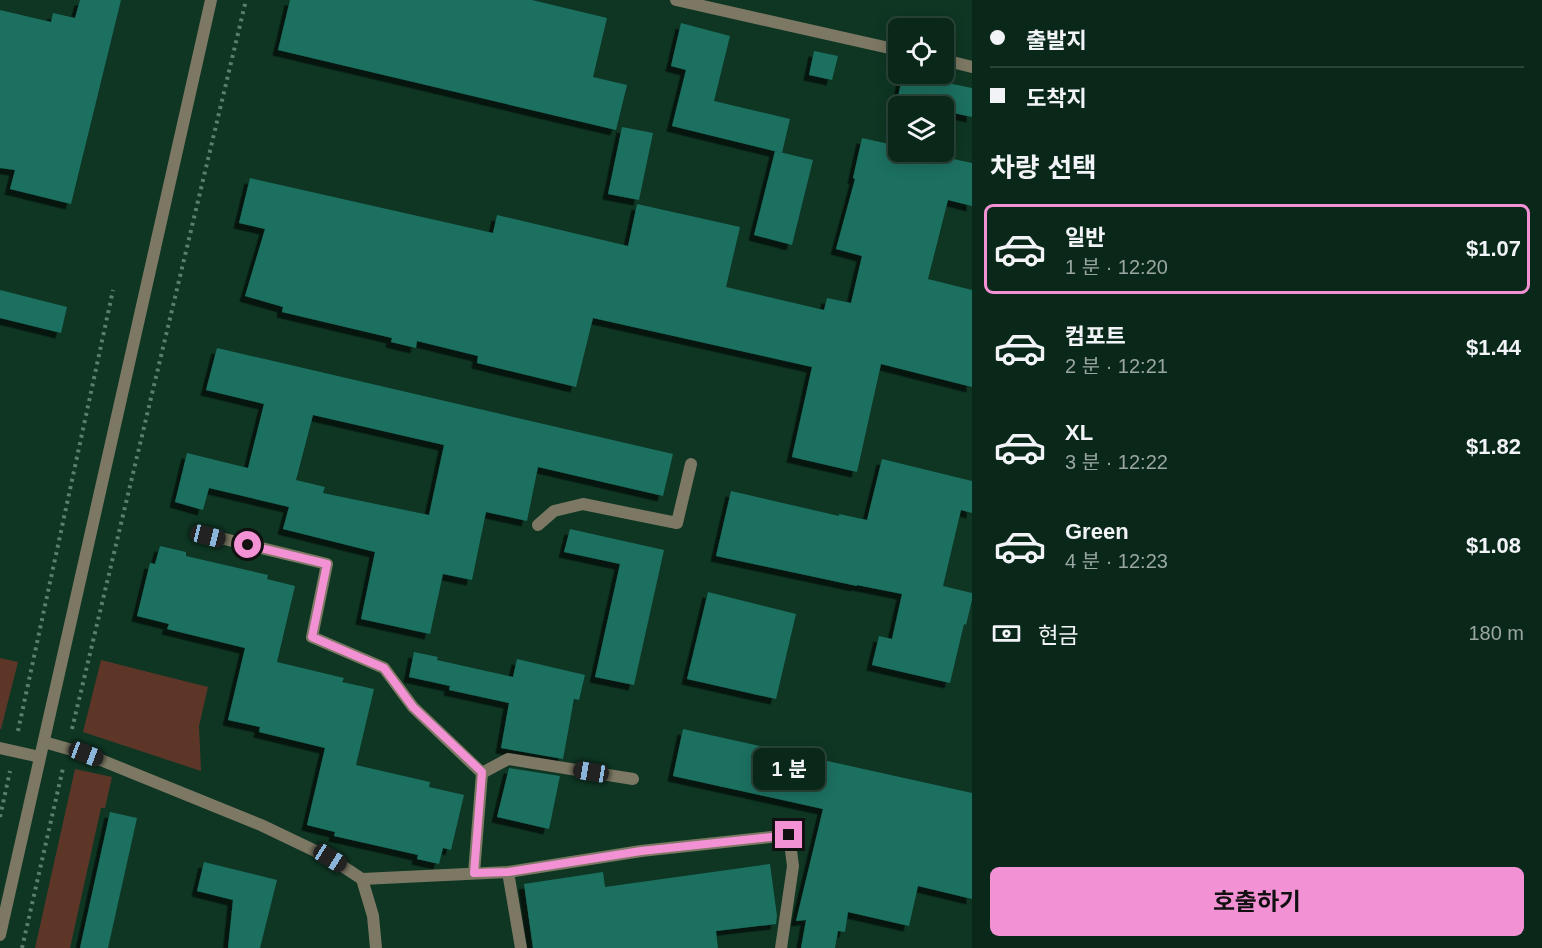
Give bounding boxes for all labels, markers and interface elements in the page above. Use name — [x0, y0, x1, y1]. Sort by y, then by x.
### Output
map controls — [888, 18, 954, 162]
button: locate — [888, 18, 954, 84]
text: 출발지 — [1026, 28, 1087, 53]
text: 도착지 — [1026, 86, 1087, 111]
button: layers — [888, 96, 954, 162]
text: 차량 선택 — [990, 153, 1097, 183]
icon: car — [993, 222, 1047, 276]
text: 일반 — [1065, 225, 1105, 250]
text: $1.07 — [1466, 236, 1521, 261]
text: 1 분 · 12:20 — [1065, 256, 1168, 278]
icon: car — [993, 321, 1047, 375]
text: 컴포트 — [1065, 324, 1126, 349]
text: $1.44 — [1466, 335, 1521, 360]
text: 2 분 · 12:21 — [1065, 355, 1168, 377]
icon: car — [993, 420, 1047, 474]
text: XL — [1065, 420, 1093, 445]
text: $1.82 — [1466, 434, 1521, 459]
text: 3 분 · 12:22 — [1065, 451, 1168, 473]
icon: car — [993, 519, 1047, 573]
text: Green — [1065, 519, 1129, 544]
car — [188, 523, 228, 549]
route start — [234, 531, 261, 558]
text: $1.08 — [1466, 533, 1521, 558]
text: 4 분 · 12:23 — [1065, 550, 1168, 572]
icon: cash — [990, 617, 1023, 650]
text: 180 m — [1468, 622, 1524, 644]
text: 현금 — [1038, 623, 1078, 648]
car — [66, 739, 106, 769]
callout: 1 분 — [753, 748, 825, 790]
text: 1 분 — [771, 758, 807, 780]
car — [572, 760, 610, 784]
route end — [775, 821, 802, 848]
car — [310, 841, 350, 875]
button: 호출하기 — [990, 867, 1524, 936]

